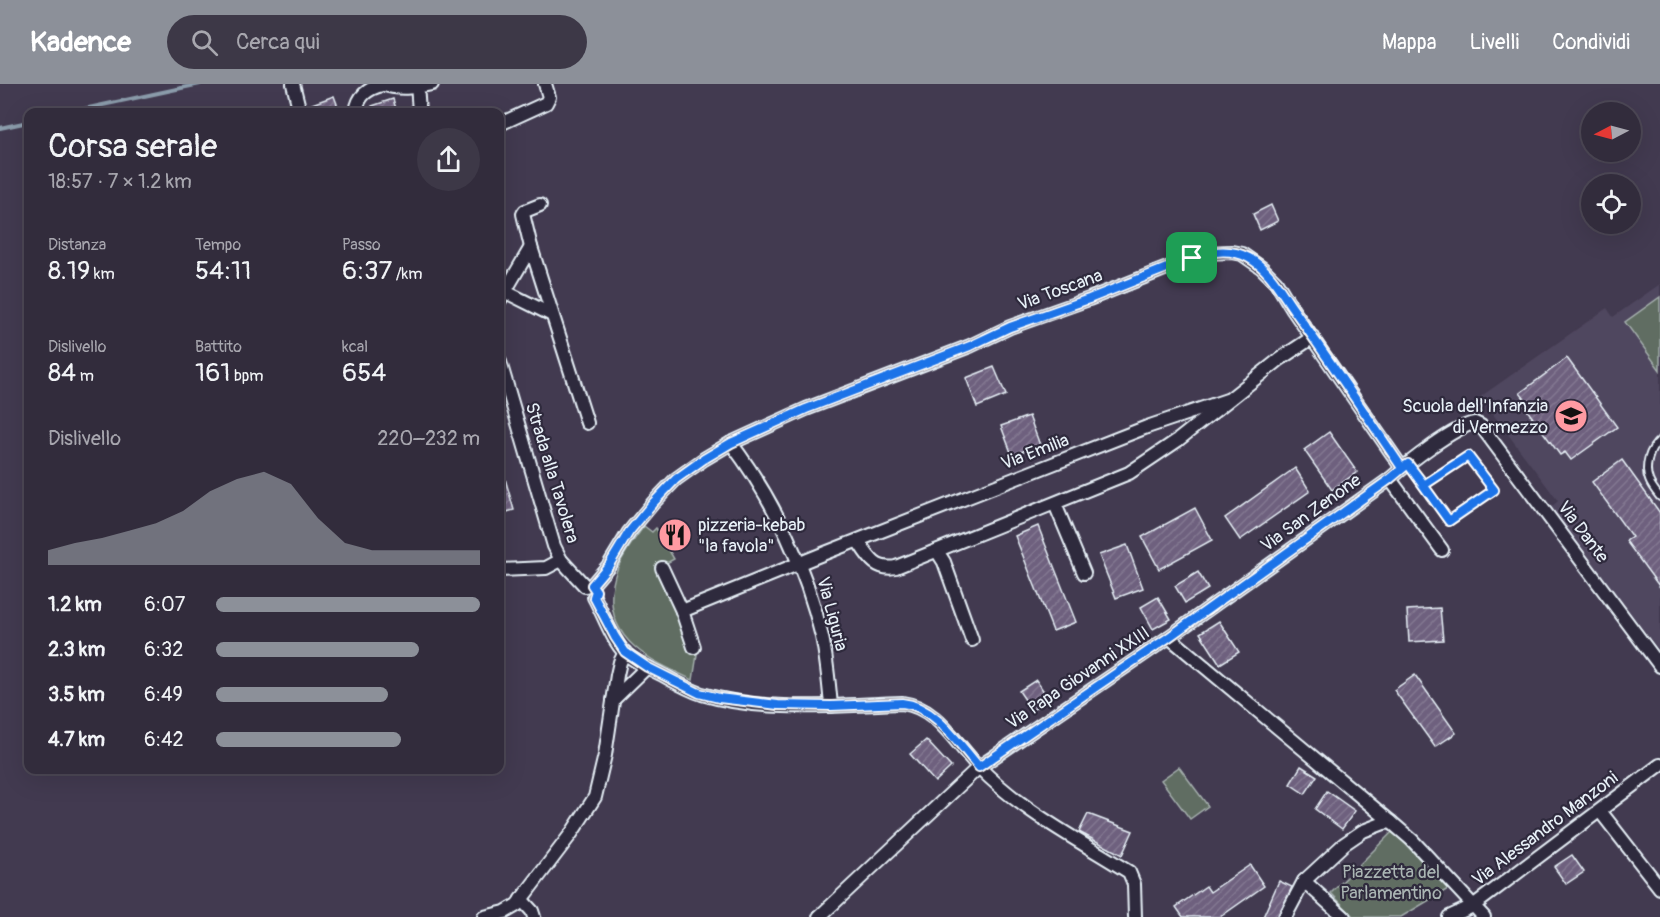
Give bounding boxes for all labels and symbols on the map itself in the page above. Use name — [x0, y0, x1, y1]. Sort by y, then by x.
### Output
north arrow — [1581, 102, 1641, 162]
pin — [1166, 232, 1217, 283]
street label: Via Toscana — [1014, 264, 1106, 316]
place label: Scuola dell'Infanzia di Vermezzo — [1402, 395, 1548, 439]
school or university icon: Scuola dell'Infanzia di Vermezzo — [1553, 398, 1589, 434]
street label: Strada alla Tavolera — [520, 400, 584, 546]
street label: Via Emilia — [998, 429, 1072, 475]
street label: Via San Zenone — [1256, 469, 1366, 557]
street label: Via Dante — [1552, 497, 1614, 568]
place label: pizzeria-kebab "la favola" — [698, 514, 806, 558]
restaurant icon: pizzeria-kebab "la favola" — [657, 517, 693, 553]
street label: Via Liguria — [811, 574, 853, 654]
street label: Via Papa Giovanni XXIII — [1002, 621, 1154, 735]
street label: Via Alessandro Manzoni — [1467, 767, 1623, 891]
park label: Piazzetta del Parlamentino — [1340, 861, 1442, 905]

